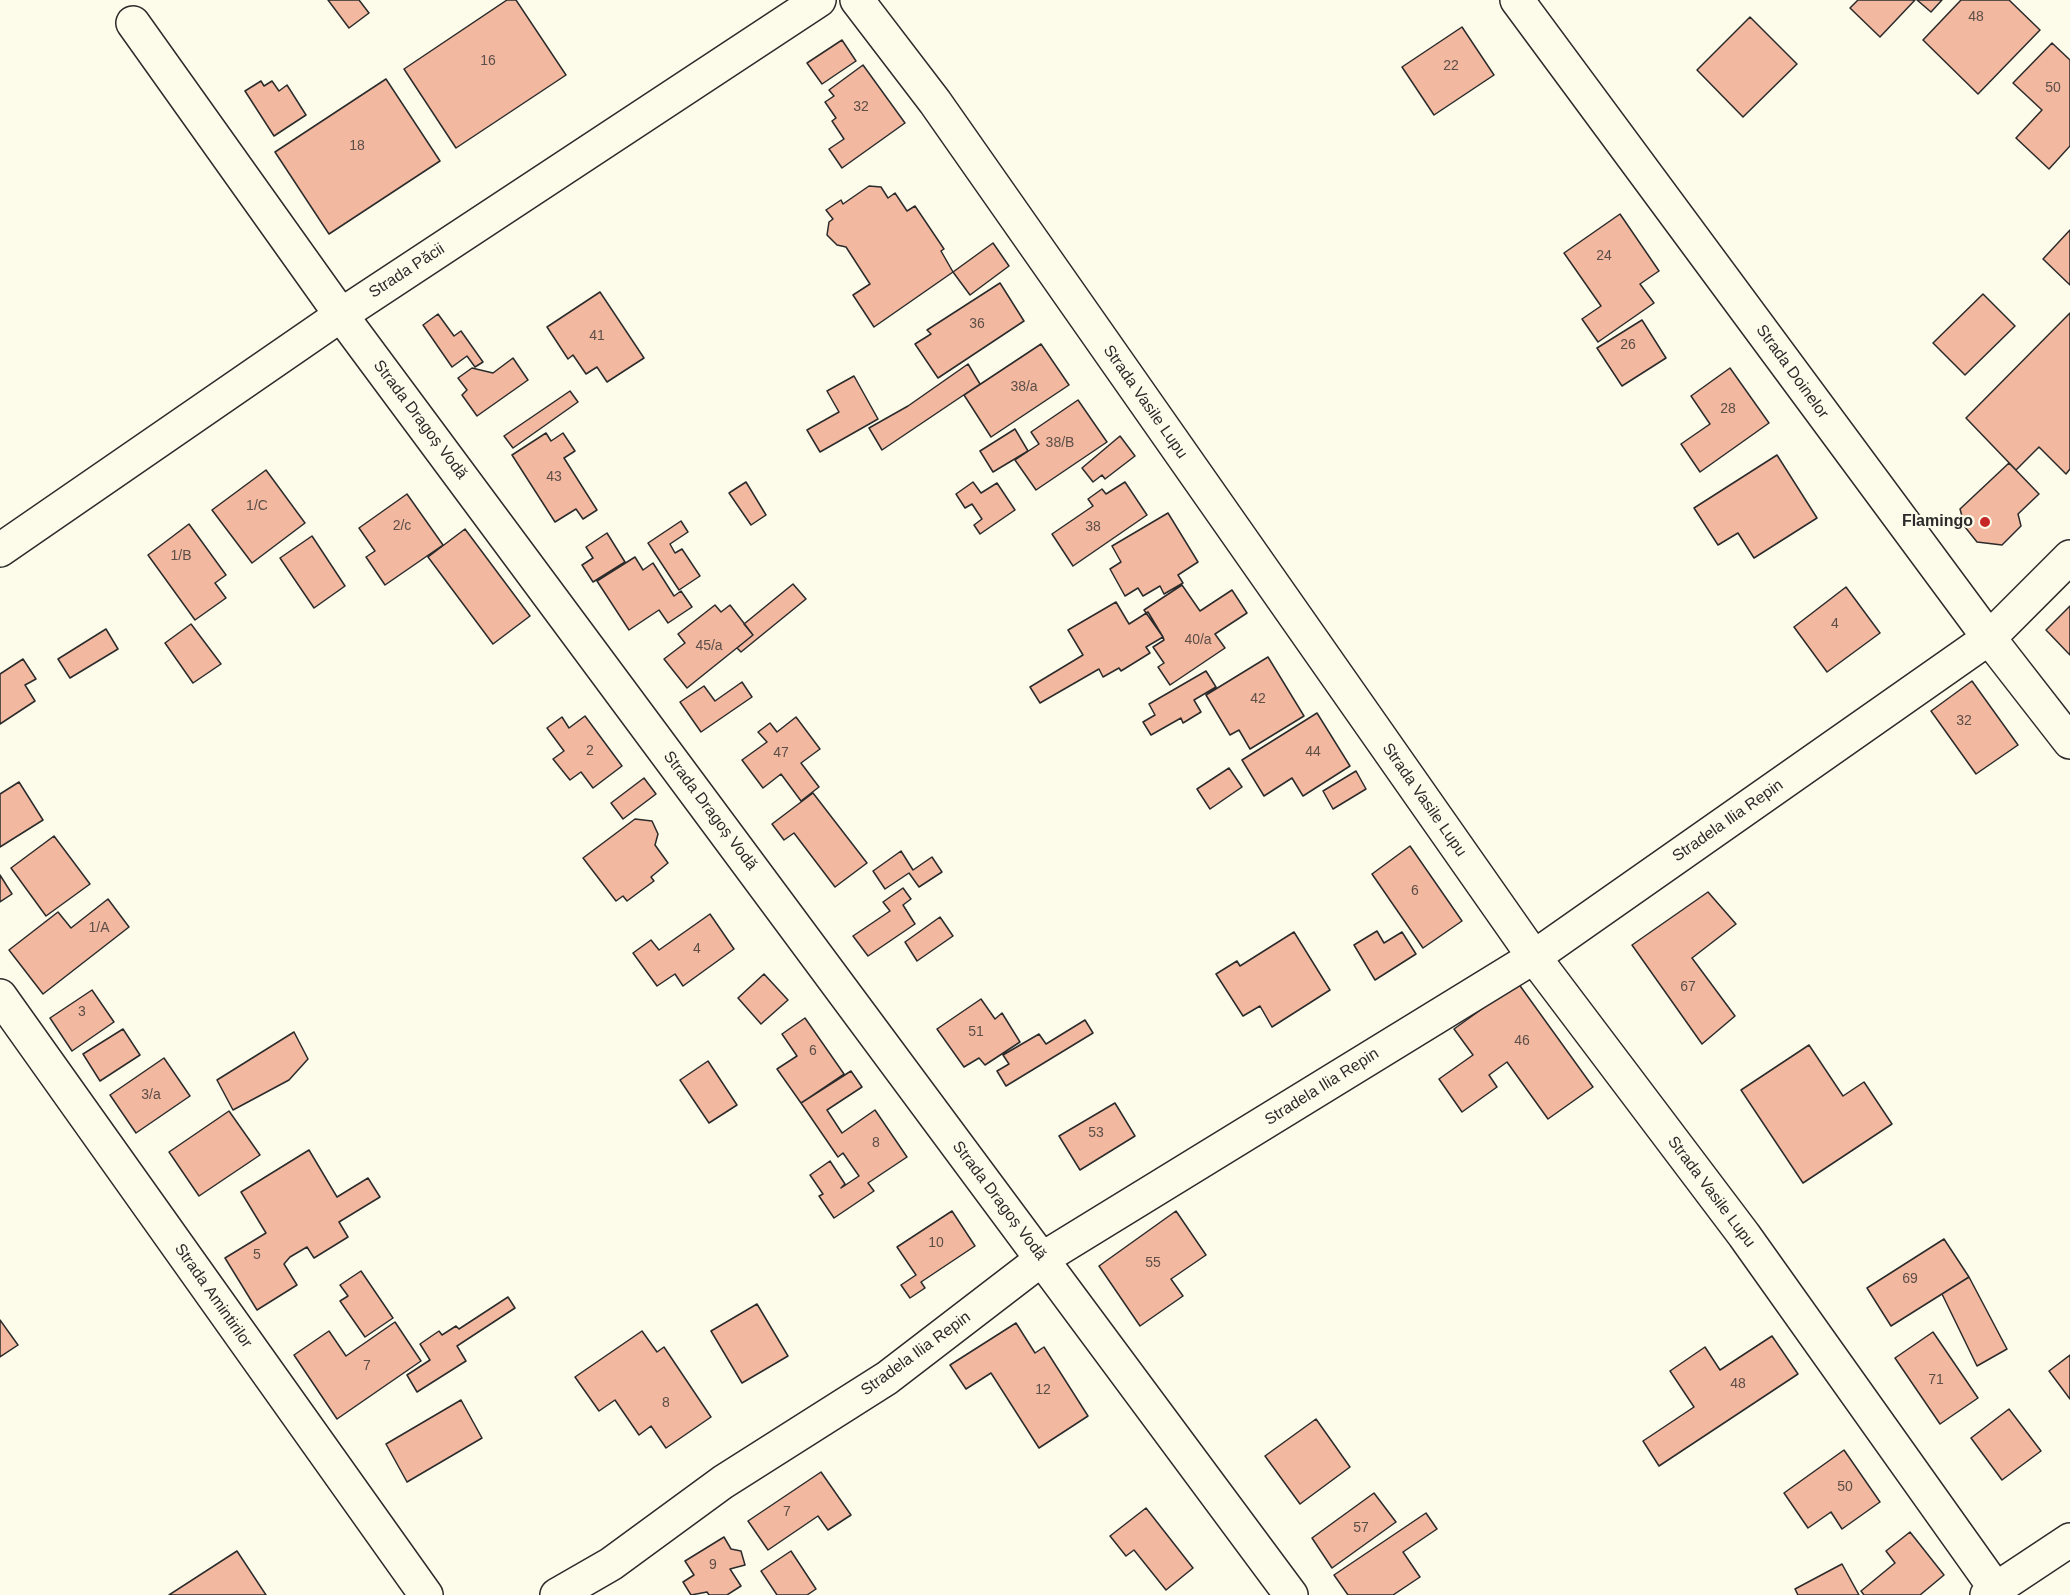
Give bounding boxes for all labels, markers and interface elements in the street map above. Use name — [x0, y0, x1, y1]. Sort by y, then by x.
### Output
house number: 48 — [1968, 9, 1984, 25]
house number: 16 — [480, 53, 496, 69]
house number: 22 — [1443, 58, 1459, 74]
house number: 50 — [2045, 80, 2061, 96]
house number: 32 — [853, 99, 869, 115]
house number: 18 — [349, 138, 365, 154]
street label: Strada Păcii — [366, 239, 448, 303]
house number: 24 — [1596, 248, 1612, 264]
house number: 36 — [969, 316, 985, 332]
street label: Strada Doinelor — [1752, 321, 1832, 423]
house number: 41 — [589, 328, 605, 344]
house number: 26 — [1620, 337, 1636, 353]
street label: Strada Vasile Lupu — [1099, 342, 1191, 462]
street label: Strada Dragoș Vodă — [369, 357, 471, 483]
house number: 38/a — [1010, 379, 1038, 395]
house number: 28 — [1720, 401, 1736, 417]
house number: 38/B — [1046, 435, 1074, 451]
house number: 43 — [546, 469, 562, 485]
house number: 1/C — [246, 498, 268, 514]
place label: Flamingo — [1902, 512, 1973, 532]
marker: Flamingo — [1978, 515, 1992, 529]
house number: 2/c — [393, 518, 411, 534]
house number: 38 — [1085, 519, 1101, 535]
house number: 1/B — [170, 548, 192, 564]
house number: 4 — [1831, 616, 1839, 632]
house number: 40/a — [1184, 632, 1212, 648]
house number: 45/a — [695, 638, 723, 654]
house number: 42 — [1250, 691, 1266, 707]
house number: 32 — [1956, 713, 1972, 729]
street label: Strada Vasile Lupu — [1378, 740, 1470, 860]
house number: 2 — [586, 743, 594, 759]
house number: 44 — [1305, 744, 1321, 760]
house number: 47 — [773, 745, 789, 761]
street label: Strada Dragoș Vodă — [659, 748, 761, 874]
street label: Stradela Ilia Repin — [1669, 776, 1787, 866]
house number: 6 — [1411, 883, 1419, 899]
house number: 1/A — [88, 920, 110, 936]
house number: 4 — [693, 941, 701, 957]
house number: 67 — [1680, 979, 1696, 995]
house number: 3 — [78, 1004, 86, 1020]
house number: 51 — [968, 1024, 984, 1040]
house number: 46 — [1514, 1033, 1530, 1049]
house number: 6 — [809, 1043, 817, 1059]
street label: Stradela Ilia Repin — [1261, 1044, 1383, 1130]
house number: 3/a — [141, 1087, 161, 1103]
house number: 53 — [1088, 1125, 1104, 1141]
street label: Strada Vasile Lupu — [1663, 1133, 1759, 1251]
house number: 8 — [872, 1135, 880, 1151]
street label: Strada Dragoș Vodă — [948, 1138, 1050, 1264]
house number: 10 — [928, 1235, 944, 1251]
street label: Strada Amintirilor — [170, 1240, 256, 1352]
house number: 5 — [253, 1247, 261, 1263]
house number: 55 — [1145, 1255, 1161, 1271]
house number: 69 — [1902, 1271, 1918, 1287]
street label: Stradela Ilia Repin — [857, 1308, 975, 1400]
house number: 7 — [363, 1358, 371, 1374]
house number: 71 — [1928, 1372, 1944, 1388]
house number: 48 — [1730, 1376, 1746, 1392]
house number: 12 — [1035, 1382, 1051, 1398]
house number: 8 — [662, 1395, 670, 1411]
house number: 50 — [1837, 1479, 1853, 1495]
house number: 7 — [783, 1504, 791, 1520]
house number: 57 — [1353, 1520, 1369, 1536]
house number: 9 — [709, 1557, 717, 1573]

